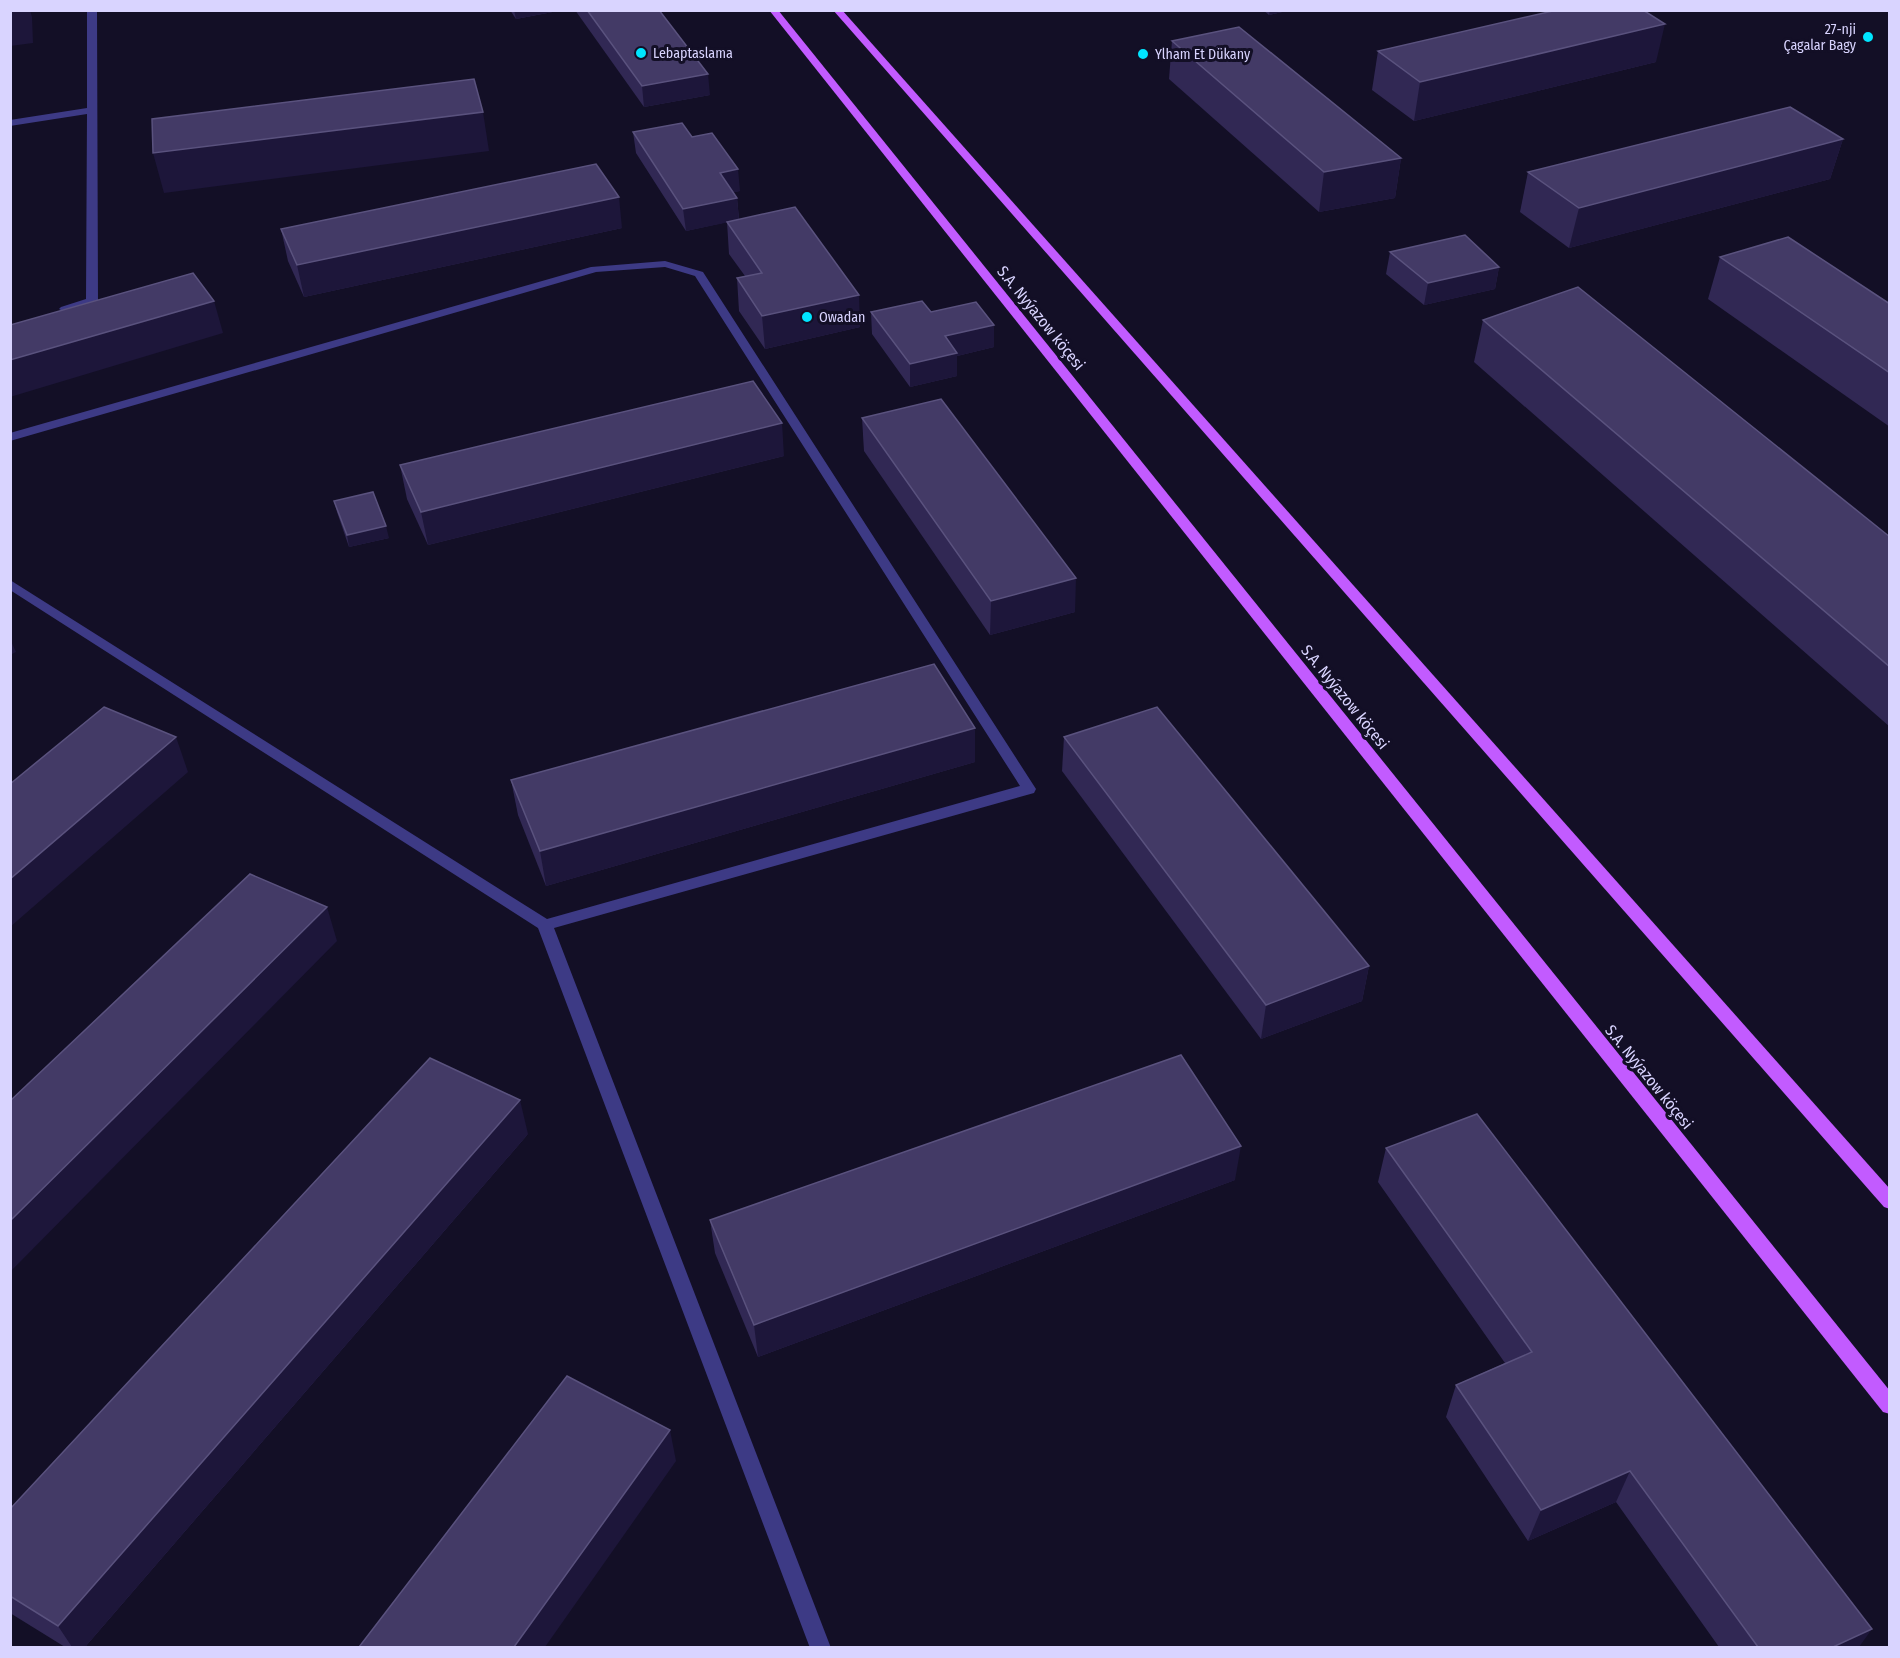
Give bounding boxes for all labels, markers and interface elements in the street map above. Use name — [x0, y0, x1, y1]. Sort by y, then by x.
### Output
place label: 27-nji Çagalar Bagy — [1783, 21, 1857, 54]
marker: 27-nji Çagalar Bagy — [1861, 30, 1875, 44]
place label: Lebaptaslama — [653, 45, 733, 62]
marker: Lebaptaslama — [634, 46, 648, 60]
place label: Ylham Et Dükany — [1155, 46, 1251, 63]
marker: Ylham Et Dükany — [1136, 47, 1150, 61]
street label: S.A. Nyýazow köçesi — [993, 262, 1089, 374]
place label: Owadan — [819, 309, 865, 326]
marker: Owadan — [800, 310, 814, 324]
street label: S.A. Nyýazow köçesi — [1297, 641, 1393, 753]
street label: S.A. Nyýazow köçesi — [1601, 1021, 1697, 1133]

